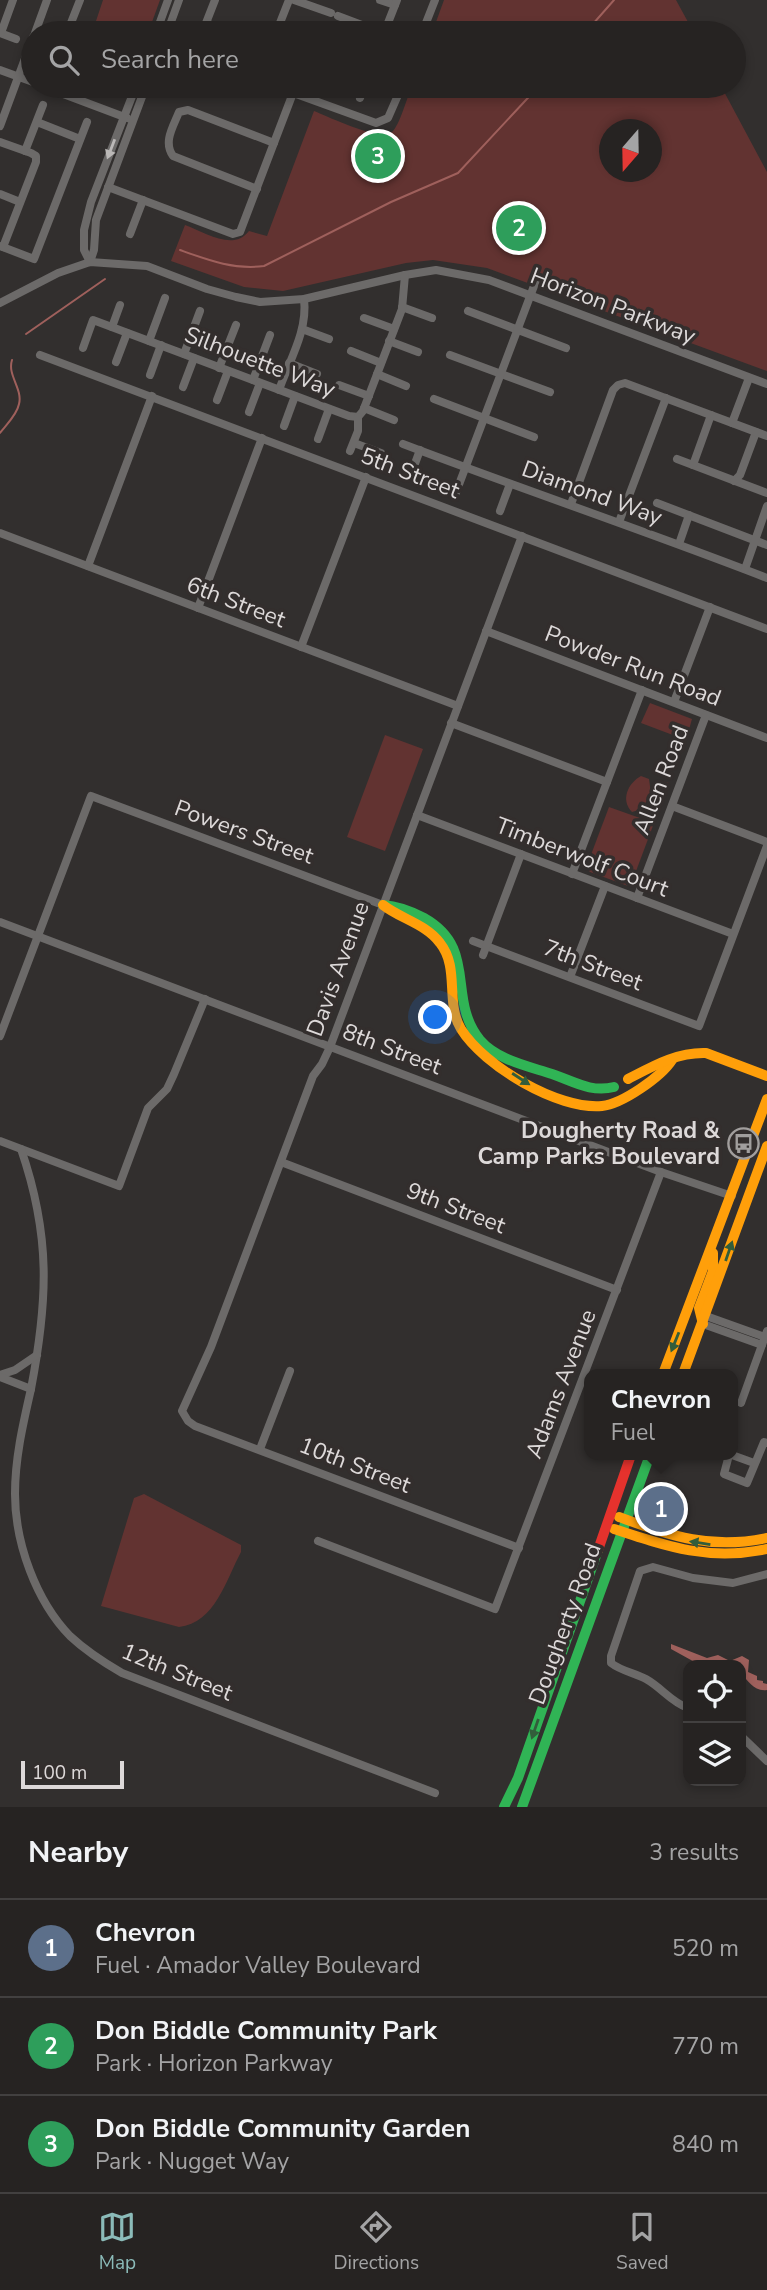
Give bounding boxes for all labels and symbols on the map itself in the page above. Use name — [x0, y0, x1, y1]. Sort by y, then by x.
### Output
north arrow — [599, 119, 662, 182]
pin: 3 — [355, 130, 401, 182]
one-way arrow — [106, 139, 117, 160]
pin: 2 — [496, 202, 542, 254]
street label: Horizon Parkway — [526, 260, 700, 352]
street label: Silhouette Way — [180, 319, 340, 405]
street label: 5th Street — [356, 440, 465, 506]
street label: Diamond Way — [517, 453, 667, 533]
street label: 6th Street — [182, 569, 291, 635]
street label: Powder Run Road — [540, 618, 726, 714]
street label: Allen Road — [626, 721, 696, 839]
street label: Powers Street — [170, 792, 319, 872]
street label: Timberwolf Court — [491, 810, 674, 905]
street label: Davis Avenue — [299, 897, 377, 1041]
street label: 7th Street — [539, 932, 648, 998]
your location — [418, 1000, 452, 1034]
street label: 8th Street — [338, 1016, 447, 1082]
one-way arrow — [511, 1072, 530, 1085]
place label: Dougherty Road & Camp Parks Boulevard — [477, 1115, 720, 1172]
bus stop icon: Dougherty Road & Camp Parks Boulevard — [726, 1126, 760, 1160]
street label: 9th Street — [402, 1175, 511, 1241]
one-way arrow — [724, 1241, 735, 1262]
street label: Adams Avenue — [518, 1305, 604, 1463]
one-way arrow — [670, 1332, 681, 1353]
street label: 10th Street — [295, 1429, 416, 1501]
pin: 1 — [638, 1483, 684, 1535]
one-way arrow — [689, 1537, 711, 1548]
street label: Dougherty Road — [521, 1539, 609, 1709]
street label: 12th Street — [117, 1636, 238, 1709]
one-way arrow — [530, 1719, 541, 1740]
scale bar — [21, 1758, 124, 1790]

